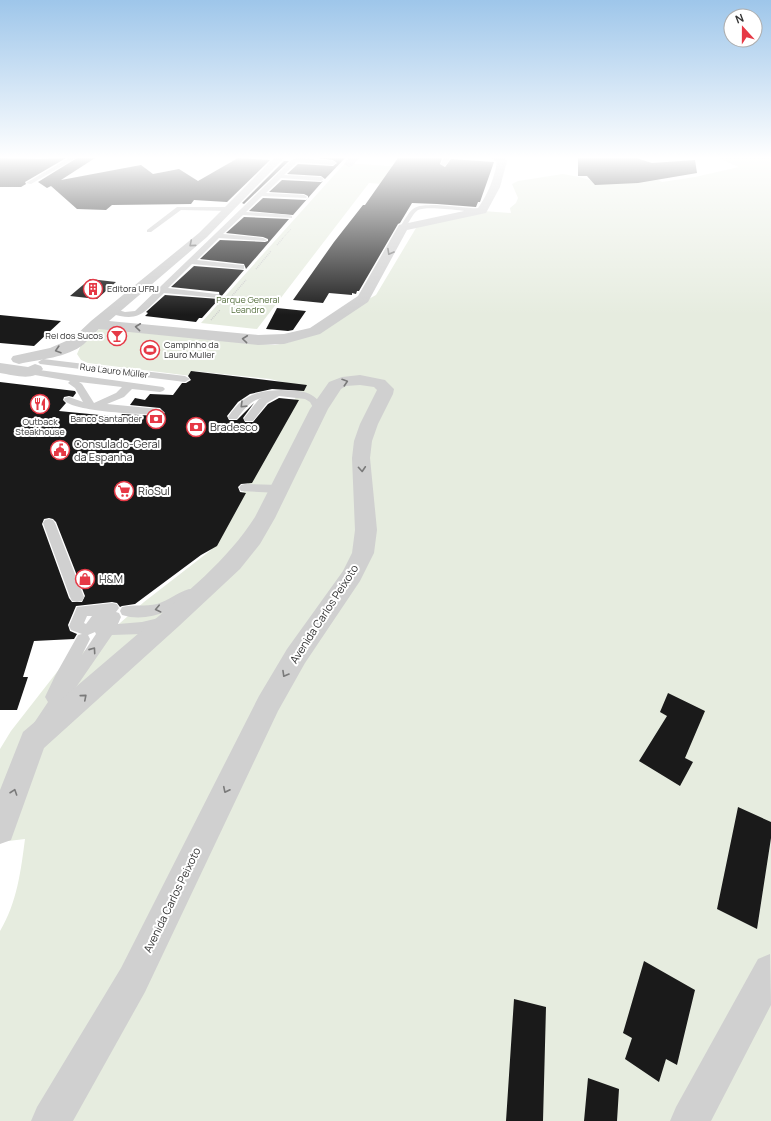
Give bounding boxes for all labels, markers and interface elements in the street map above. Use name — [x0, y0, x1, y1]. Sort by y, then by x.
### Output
north arrow — [723, 8, 763, 48]
text: N — [733, 10, 746, 27]
one-way arrow — [189, 240, 196, 247]
one-way arrow — [387, 248, 394, 255]
building icon: Editora UFRJ — [82, 278, 104, 300]
place label: Editora UFRJ — [107, 282, 159, 295]
park label: Parque General Leandro — [216, 293, 280, 316]
one-way arrow — [135, 323, 141, 332]
bar icon: Rei dos Sucos — [106, 325, 128, 347]
place label: Rei dos Sucos — [45, 329, 103, 342]
one-way arrow — [242, 334, 248, 343]
place label: Campinho da Lauro Muller — [164, 338, 219, 361]
sports icon: Campinho da Lauro Muller — [139, 339, 161, 361]
one-way arrow — [54, 345, 61, 354]
street label: Rua Lauro Müller — [79, 360, 150, 381]
one-way arrow — [341, 378, 348, 387]
restaurant icon: Outback Steakhouse — [29, 393, 51, 415]
one-way arrow — [240, 401, 248, 408]
bank icon: Banco Santander — [145, 408, 167, 430]
place label: Banco Santander — [71, 412, 143, 425]
place label: Outback Steakhouse — [15, 415, 65, 438]
bank icon: Bradesco — [185, 416, 207, 438]
place label: Bradesco — [210, 419, 258, 434]
place label: Consulado-Geral da Espanha — [74, 436, 160, 464]
public building icon: Consulado-Geral da Espanha — [49, 439, 71, 461]
one-way arrow — [358, 466, 367, 472]
supermarket icon: RioSul — [113, 480, 135, 502]
place label: RioSul — [138, 483, 170, 498]
street label: Avenida Carlos Peixoto — [286, 561, 362, 666]
shop icon: H&M — [74, 568, 96, 590]
place label: H&M — [99, 571, 123, 586]
one-way arrow — [154, 604, 161, 613]
one-way arrow — [88, 647, 96, 654]
one-way arrow — [283, 670, 290, 677]
one-way arrow — [79, 694, 86, 701]
one-way arrow — [223, 786, 231, 793]
one-way arrow — [9, 789, 17, 796]
street label: Avenida Carlos Peixoto — [140, 844, 204, 955]

